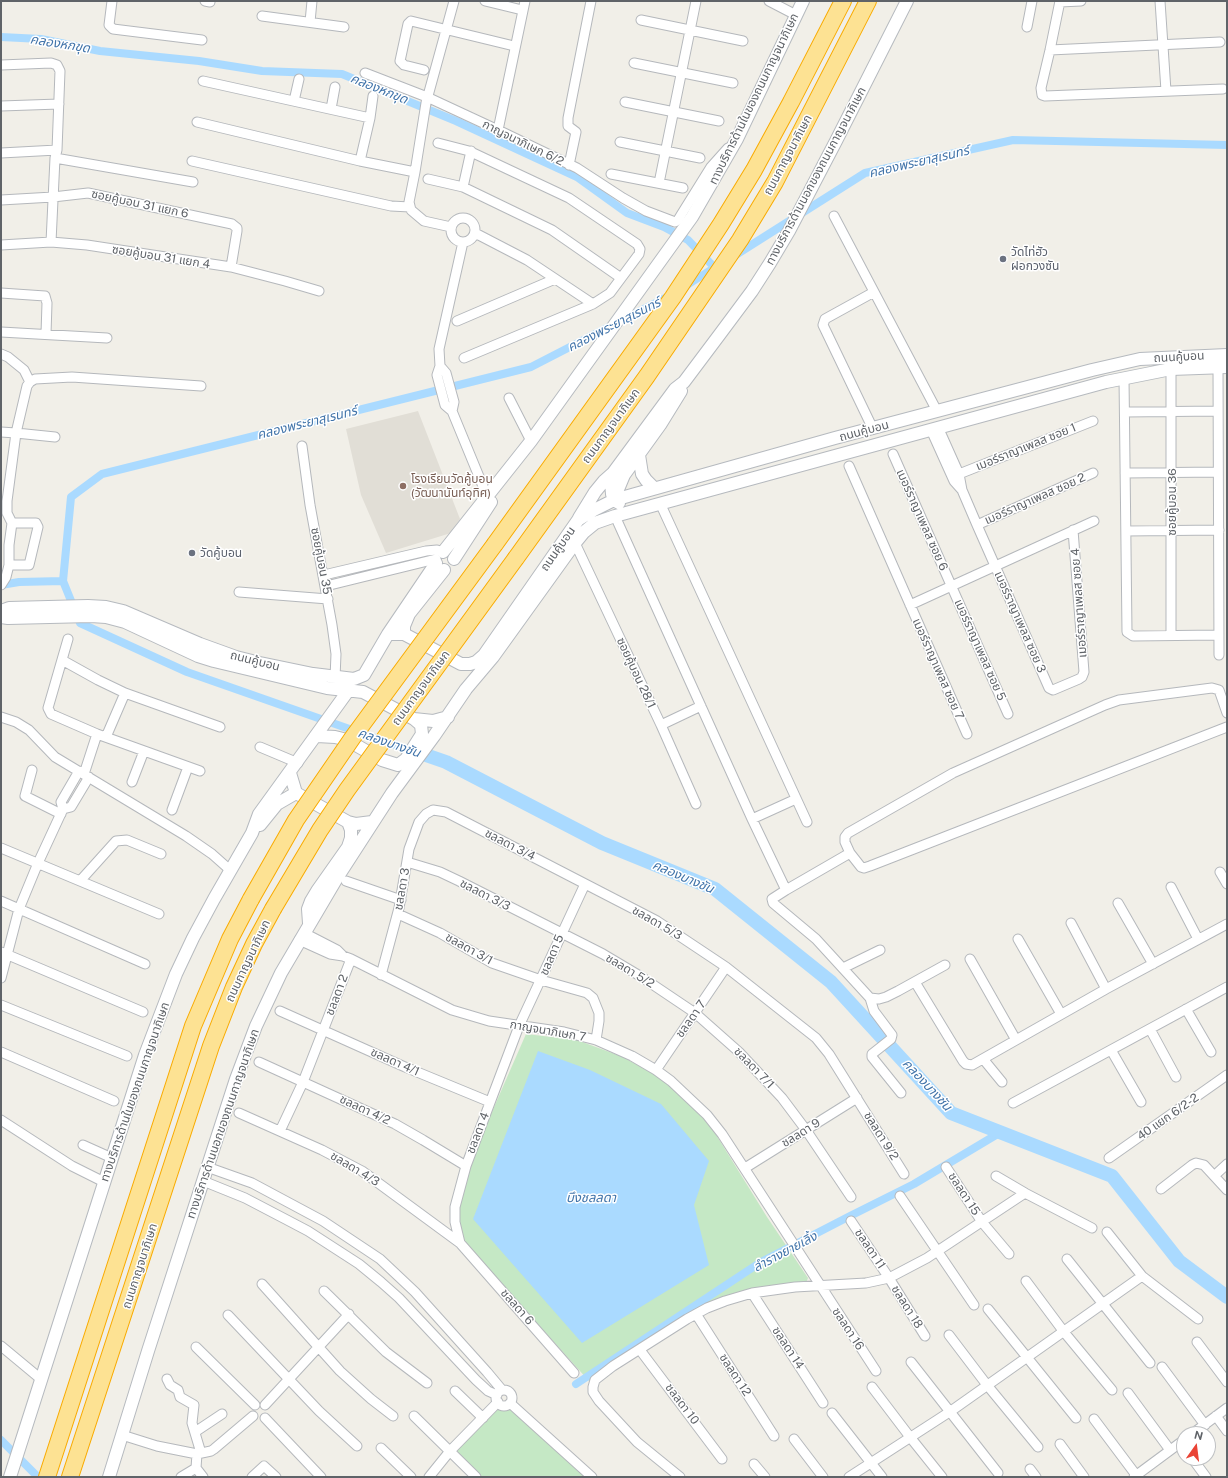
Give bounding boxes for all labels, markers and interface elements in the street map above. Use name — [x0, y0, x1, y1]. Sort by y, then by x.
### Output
street label: ทางบริการด้านในของถนนกาญจนาภิเษก — [706, 11, 802, 187]
water label: คลองหกขุด — [29, 32, 91, 56]
water label: คลองหกขุด — [348, 70, 410, 108]
street label: ทางบริการด้านนอกของถนนกาญจนาภิเษก — [763, 84, 869, 268]
street label: ถนนกาญจนาภิเษก — [761, 112, 815, 198]
street label: กาญจนาภิเษก 6/2 — [480, 117, 566, 169]
water label: คลองพระยาสุเรนทร์ — [867, 143, 971, 181]
street label: ซอยคู้บอน 31 แยก 6 — [90, 187, 190, 221]
street label: ซอยคู้บอน 31 แยก 4 — [111, 242, 211, 272]
place label: วัดไท่ฮัว ฝอกวงซัน — [1011, 245, 1059, 273]
marker: วัดไท่ฮัว ฝอกวงซัน — [998, 254, 1008, 264]
water label: คลองพระยาสุเรนทร์ — [565, 295, 663, 355]
street label: ถนนคู้บอน — [1153, 348, 1205, 366]
street label: ถนนกาญจนาภิเษก — [579, 386, 643, 466]
water label: คลองพระยาสุเรนทร์ — [255, 403, 359, 443]
street label: ถนนคู้บอน — [838, 417, 890, 445]
street label: เมอร์ราญาเพลส ซอย 1 — [974, 420, 1078, 474]
street label: เมอร์ราญาเพลส ซอย 6 — [893, 467, 951, 573]
street label: ซอยคู้บอน 36 — [1165, 468, 1179, 536]
street label: เมอร์ราญาเพลส ซอย 2 — [982, 470, 1088, 528]
place label: โรงเรียนวัดคู้บอน (วัฒนานันท์อุทิศ) — [411, 472, 493, 500]
marker: โรงเรียนวัดคู้บอน (วัฒนานันท์อุทิศ) — [398, 481, 408, 491]
street label: ถนนคู้บอน — [538, 524, 578, 574]
street label: ซอยคู้บอน 35 — [307, 526, 335, 596]
place label: วัดคู้บอน — [200, 546, 242, 560]
marker: วัดคู้บอน — [187, 548, 197, 558]
street label: เมอร์ราญาเพลส ซอย 4 — [1068, 548, 1090, 658]
street label: เมอร์ราญาเพลส ซอย 3 — [991, 569, 1049, 675]
street label: เมอร์ราญาเพลส ซอย 5 — [951, 597, 1009, 703]
street label: เมอร์ราญาเพลส ซอย 7 — [909, 616, 967, 722]
street label: ซอยคู้บอน 28/1 — [613, 635, 659, 711]
street label: ถนนคู้บอน — [229, 648, 281, 674]
street label: ถนนกาญจนาภิเษก — [389, 648, 453, 728]
water label: คลองบางชัน — [356, 725, 422, 761]
street label: ชลลดา 3/4 — [482, 826, 538, 864]
water label: คลองบางชัน — [650, 857, 716, 897]
street label: ชลลดา 3 — [391, 867, 413, 911]
street label: ชลลดา 3/3 — [457, 876, 513, 914]
street label: ชลลดา 5/3 — [630, 903, 684, 943]
street label: ถนนกาญจนาภิเษก — [223, 918, 273, 1004]
street label: ชลลดา 3/1 — [443, 930, 495, 968]
street label: ชลลดา 5 — [537, 932, 567, 978]
street label: ชลลดา 5/2 — [603, 951, 657, 991]
street label: ชลลดา 2 — [323, 973, 351, 1017]
street label: ชลลดา 7 — [673, 997, 709, 1041]
street label: ทางบริการด้านในของถนนกาญจนาภิเษก — [97, 1000, 173, 1184]
street label: กาญจนาภิเษก 7 — [509, 1017, 587, 1045]
street label: ทางบริการด้านนอกของถนนกาญจนาภิเษก — [184, 1027, 262, 1221]
street label: ชลลดา 7/1 — [731, 1044, 777, 1092]
street label: ชลลดา 4/1 — [368, 1045, 422, 1079]
water label: คลองบางชัน — [899, 1056, 955, 1114]
street label: 40 แยก 6/2-2 — [1134, 1090, 1202, 1144]
street label: ชลลดา 4/2 — [337, 1092, 393, 1128]
street label: ชลลดา 9/2 — [860, 1109, 902, 1163]
street label: ชลลดา 4 — [464, 1110, 492, 1156]
street label: ชลลดา 9 — [779, 1116, 823, 1150]
street label: ชลลดา 4/3 — [328, 1149, 382, 1189]
street label: ชลลดา 15 — [945, 1170, 983, 1218]
water label: บึงชลลดา — [566, 1190, 616, 1206]
street label: ถนนกาญจนาภิเษก — [119, 1221, 161, 1311]
street label: ชลลดา 11 — [851, 1226, 889, 1272]
water label: ลำรางยายเลิ้ง — [750, 1229, 820, 1275]
street label: ชลลดา 18 — [888, 1283, 926, 1331]
street label: ชลลดา 6 — [497, 1286, 537, 1328]
street label: ชลลดา 16 — [829, 1305, 867, 1353]
street label: ชลลดา 14 — [769, 1324, 807, 1372]
street label: ชลลดา 12 — [716, 1351, 754, 1399]
street label: ชลลดา 10 — [662, 1381, 702, 1427]
north arrow — [1176, 1426, 1216, 1466]
text: N — [1193, 1428, 1204, 1442]

